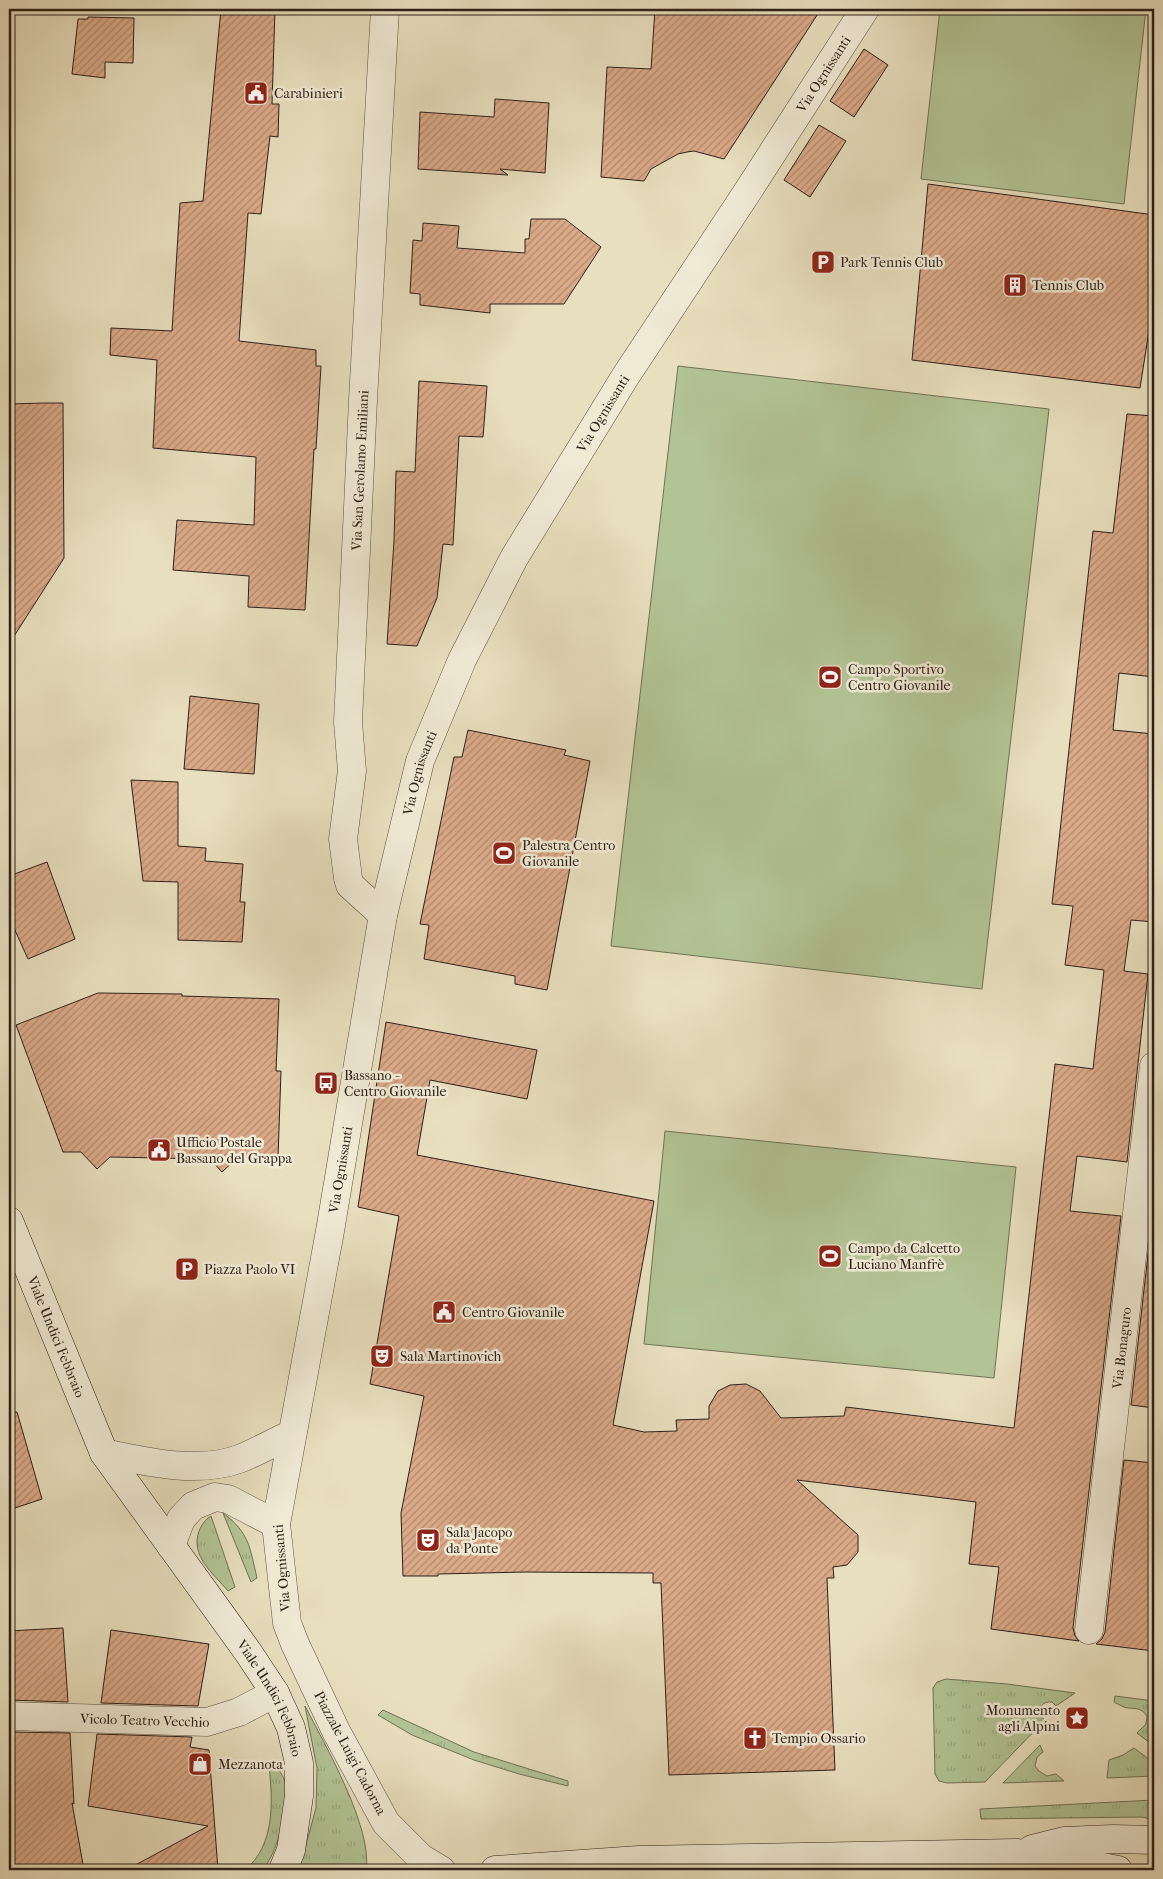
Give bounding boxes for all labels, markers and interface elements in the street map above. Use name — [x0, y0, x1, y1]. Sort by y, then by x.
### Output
street label: Via Ognissanti — [792, 32, 854, 116]
public building icon: Carabinieri — [243, 80, 269, 106]
place label: Carabinieri — [274, 85, 343, 102]
parking icon: Park Tennis Club — [810, 249, 836, 275]
place label: Park Tennis Club — [840, 254, 943, 271]
building icon: Tennis Club — [1002, 272, 1028, 298]
place label: Tennis Club — [1032, 277, 1104, 294]
street label: Via Ognissanti — [572, 372, 633, 456]
street label: Via San Gerolamo Emiliani — [347, 390, 372, 552]
place label: Campo Sportivo Centro Giovanile — [848, 661, 950, 694]
sports icon: Campo Sportivo Centro Giovanile — [817, 664, 843, 690]
street label: Via Ognissanti — [399, 728, 440, 818]
place label: Palestra Centro Giovanile — [522, 837, 615, 870]
sports icon: Palestra Centro Giovanile — [491, 840, 517, 866]
place label: Bassano - Centro Giovanile — [344, 1067, 446, 1100]
bus stop icon: Bassano - Centro Giovanile — [313, 1070, 339, 1096]
street label: Via Ognissanti — [325, 1125, 356, 1215]
place label: Ufficio Postale Bassano del Grappa — [176, 1134, 292, 1167]
public building icon: Ufficio Postale Bassano del Grappa — [146, 1137, 172, 1163]
place label: Campo da Calcetto Luciano Manfrè — [848, 1240, 960, 1273]
sports icon: Campo da Calcetto Luciano Manfrè — [817, 1243, 843, 1269]
parking icon: Piazza Paolo VI — [174, 1256, 200, 1282]
place label: Piazza Paolo VI — [204, 1261, 296, 1278]
street label: Viale Undici Febbraio — [24, 1272, 89, 1400]
public building icon: Centro Giovanile — [431, 1299, 457, 1325]
place label: Centro Giovanile — [462, 1304, 564, 1321]
street label: Via Bonaguro — [1108, 1306, 1135, 1391]
theatre icon: Sala Martinovich — [369, 1343, 395, 1369]
place label: Sala Martinovich — [400, 1348, 502, 1365]
street label: Via Ognissanti — [270, 1524, 294, 1613]
place label: Sala Jacopo da Ponte — [446, 1524, 512, 1557]
theatre icon: Sala Jacopo da Ponte — [415, 1527, 441, 1553]
street label: Viale Undici Febbraio — [233, 1635, 306, 1758]
street label: Piazzale Luigi Cadorna — [310, 1688, 390, 1818]
place label: Monumento agli Alpini — [986, 1702, 1060, 1735]
place icon: Monumento agli Alpini — [1064, 1705, 1090, 1731]
street label: Vicolo Teatro Vecchio — [79, 1710, 210, 1731]
church icon: Tempio Ossario — [742, 1725, 768, 1751]
place label: Tempio Ossario — [772, 1730, 865, 1747]
shop icon: Mezzanota — [187, 1751, 213, 1777]
place label: Mezzanota — [218, 1756, 284, 1773]

